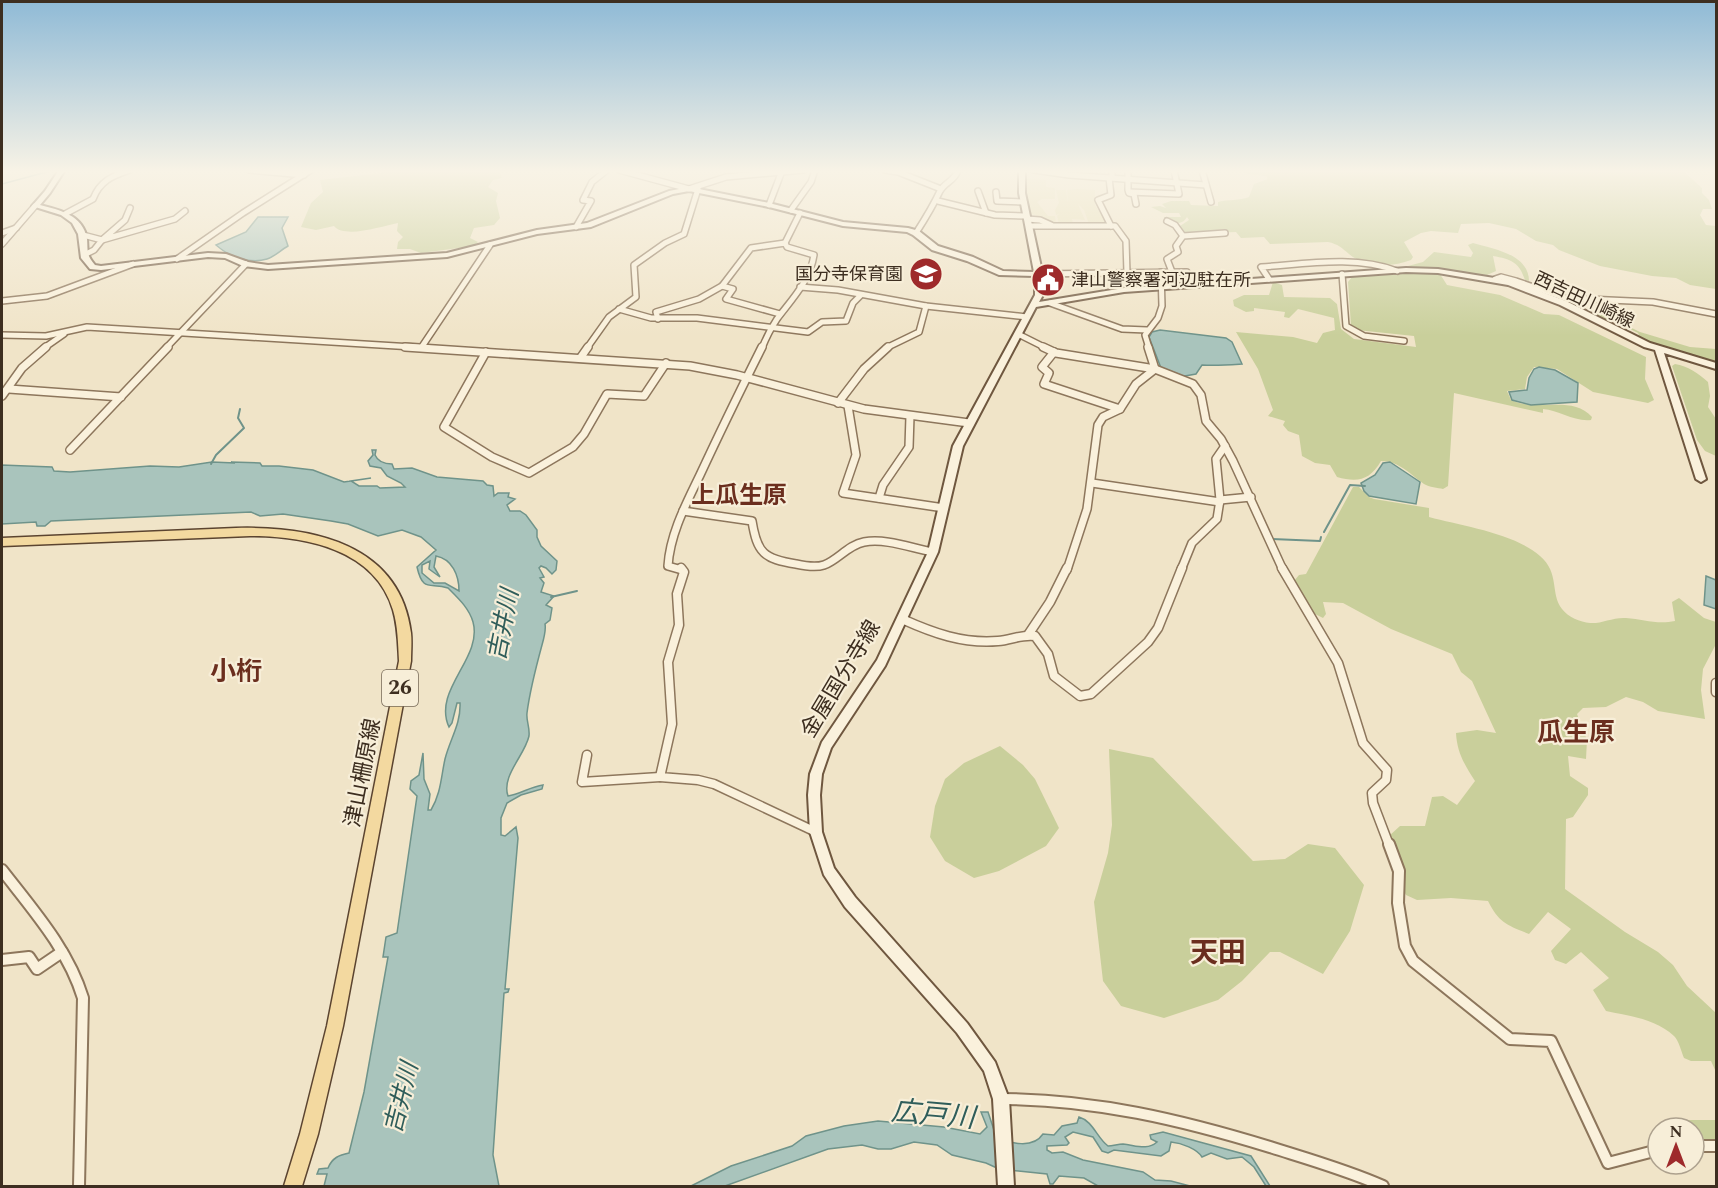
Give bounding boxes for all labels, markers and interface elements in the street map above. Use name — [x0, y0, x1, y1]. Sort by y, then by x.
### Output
school or university icon: 国分寺保育園 — [908, 256, 944, 292]
place label: 国分寺保育園 — [795, 261, 903, 288]
public building icon: 津山警察署河辺駐在所 — [1030, 262, 1066, 298]
street label: 西吉田川崎線 — [1529, 265, 1639, 335]
place label: 津山警察署河辺駐在所 — [1071, 267, 1251, 294]
district label: 上瓜生原 — [691, 478, 787, 514]
water label: 吉井川 — [479, 583, 529, 664]
street label: 金屋国分寺線 — [793, 614, 889, 744]
district label: 小桁 — [210, 652, 262, 692]
road number: 26 — [382, 670, 418, 706]
district label: 瓜生原 — [1537, 713, 1615, 753]
street label: 津山柵原線 — [336, 716, 390, 830]
district label: 天田 — [1190, 932, 1246, 975]
water label: 吉井川 — [376, 1056, 429, 1137]
water label: 広戸川 — [889, 1090, 980, 1140]
north arrow — [1646, 1116, 1706, 1176]
text: N — [1669, 1120, 1683, 1144]

